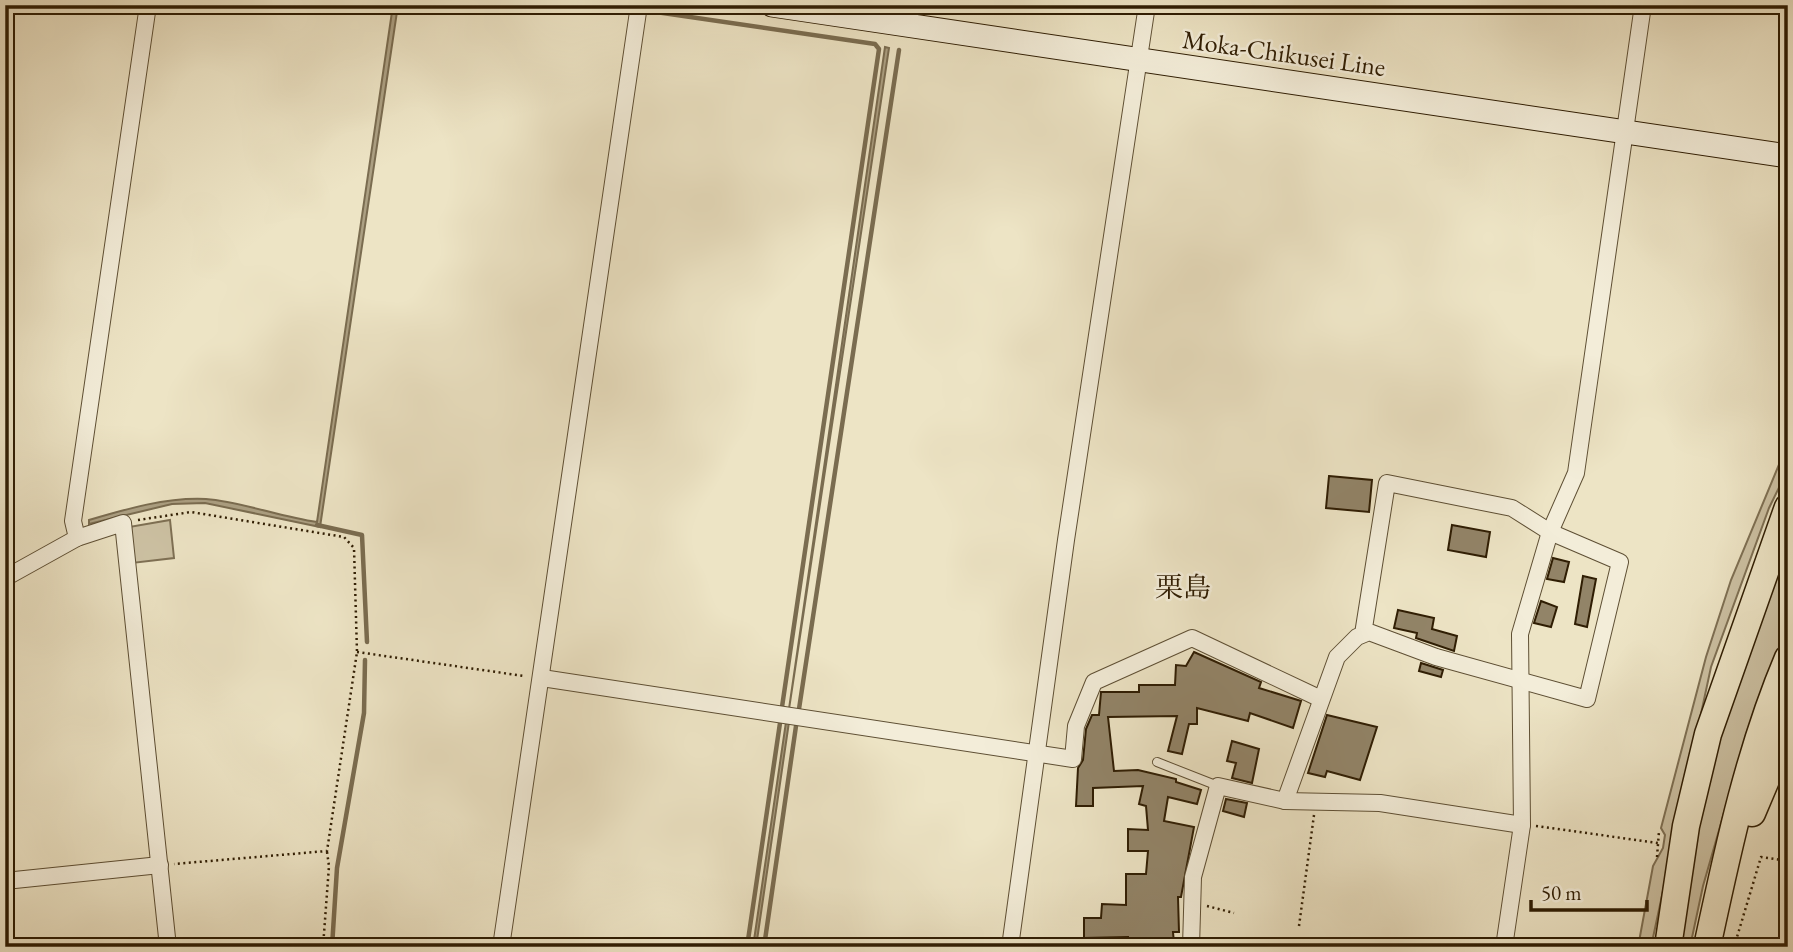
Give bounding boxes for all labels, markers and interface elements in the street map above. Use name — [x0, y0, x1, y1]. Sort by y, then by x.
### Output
street label: Moka-Chikusei Line — [1180, 22, 1388, 84]
district label: 栗島 — [1155, 569, 1211, 605]
scale bar — [1531, 868, 1646, 912]
text: 50 m — [1541, 879, 1582, 906]

